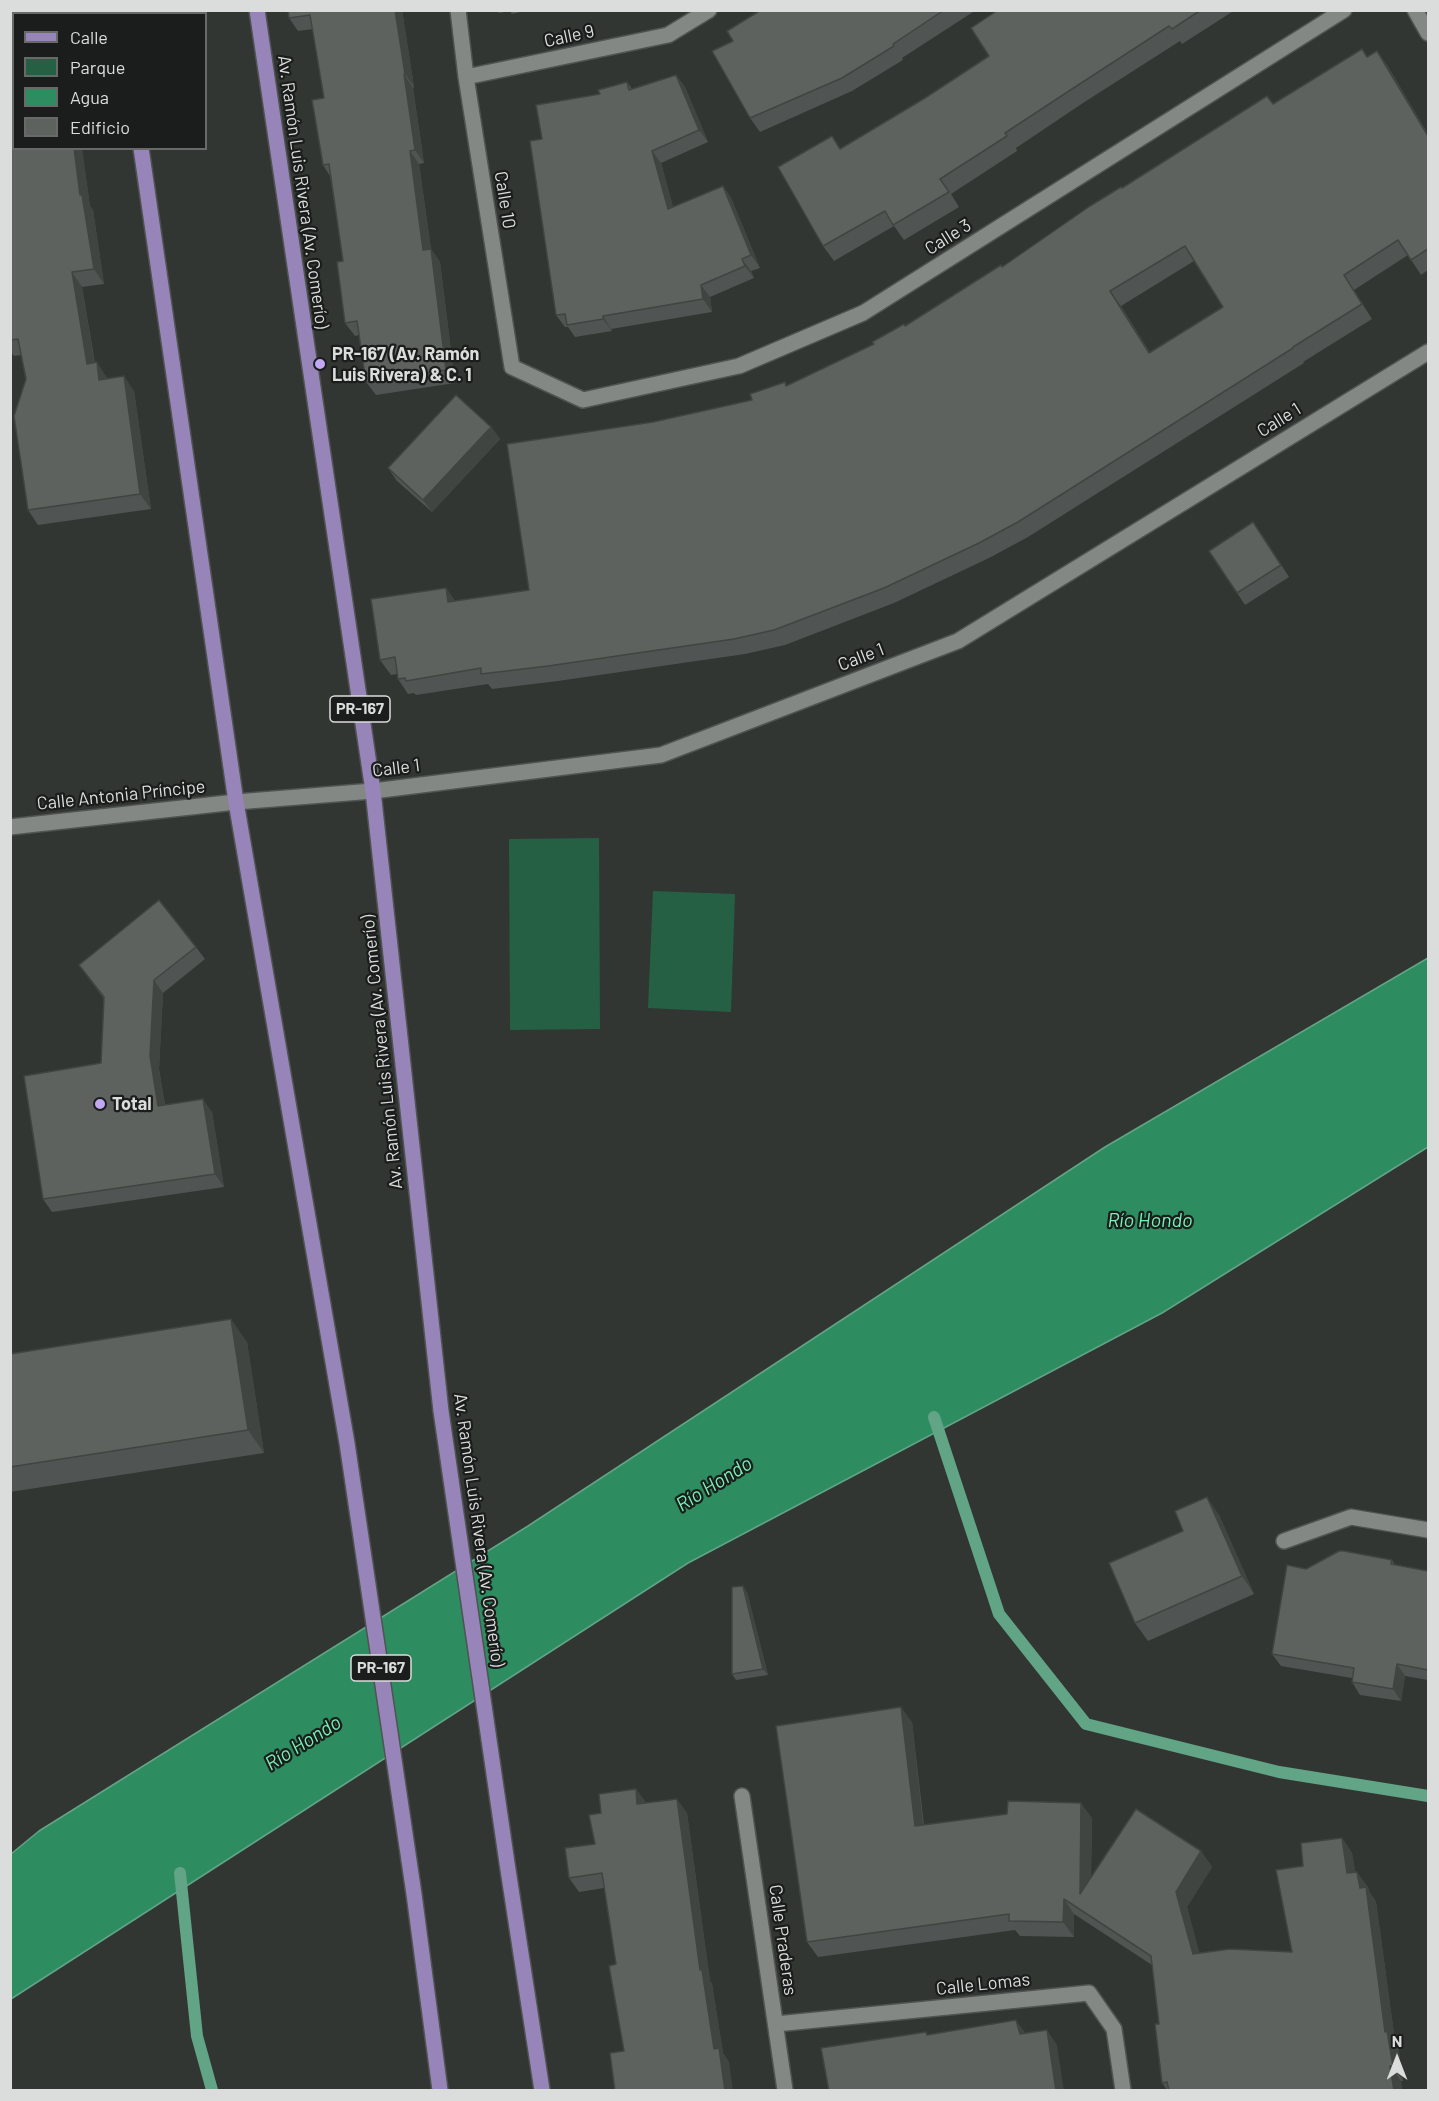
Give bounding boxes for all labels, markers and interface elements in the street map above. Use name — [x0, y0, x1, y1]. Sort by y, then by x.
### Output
legend — [12, 12, 207, 150]
street label: Calle 9 — [542, 20, 596, 52]
text: Calle — [70, 26, 108, 48]
street label: Av. Ramón Luis Rivera (Av. Comerío) — [273, 54, 333, 330]
text: Parque — [70, 56, 125, 78]
text: Agua — [70, 86, 109, 108]
text: Edificio — [70, 116, 130, 138]
street label: Calle 10 — [490, 170, 520, 230]
street label: Calle 3 — [921, 214, 975, 260]
place label: PR-167 (Av. Ramón Luis Rivera) & C. 1 — [332, 343, 479, 386]
marker: PR-167 (Av. Ramón Luis Rivera) & C. 1 — [313, 357, 327, 371]
street label: Calle 1 — [1253, 398, 1305, 442]
street label: Calle 1 — [835, 638, 887, 676]
road number: PR-167 — [330, 696, 390, 722]
street label: Calle 1 — [371, 754, 421, 782]
street label: Calle Antonia Príncipe — [36, 775, 206, 815]
street label: Av. Ramón Luis Rivera (Av. Comerío) — [357, 914, 407, 1190]
place label: Total — [112, 1093, 152, 1115]
marker: Total — [93, 1097, 107, 1111]
water label: Río Hondo — [1107, 1208, 1193, 1232]
street label: Av. Ramón Luis Rivera (Av. Comerío) — [449, 1392, 509, 1668]
water label: Río Hondo — [672, 1451, 756, 1517]
road number: PR-167 — [351, 1655, 411, 1681]
water label: Río Hondo — [261, 1710, 345, 1776]
street label: Calle Praderas — [765, 1883, 801, 1997]
street label: Calle Lomas — [935, 1968, 1031, 2000]
north arrow — [1367, 2029, 1427, 2089]
text: N — [1392, 2031, 1402, 2050]

